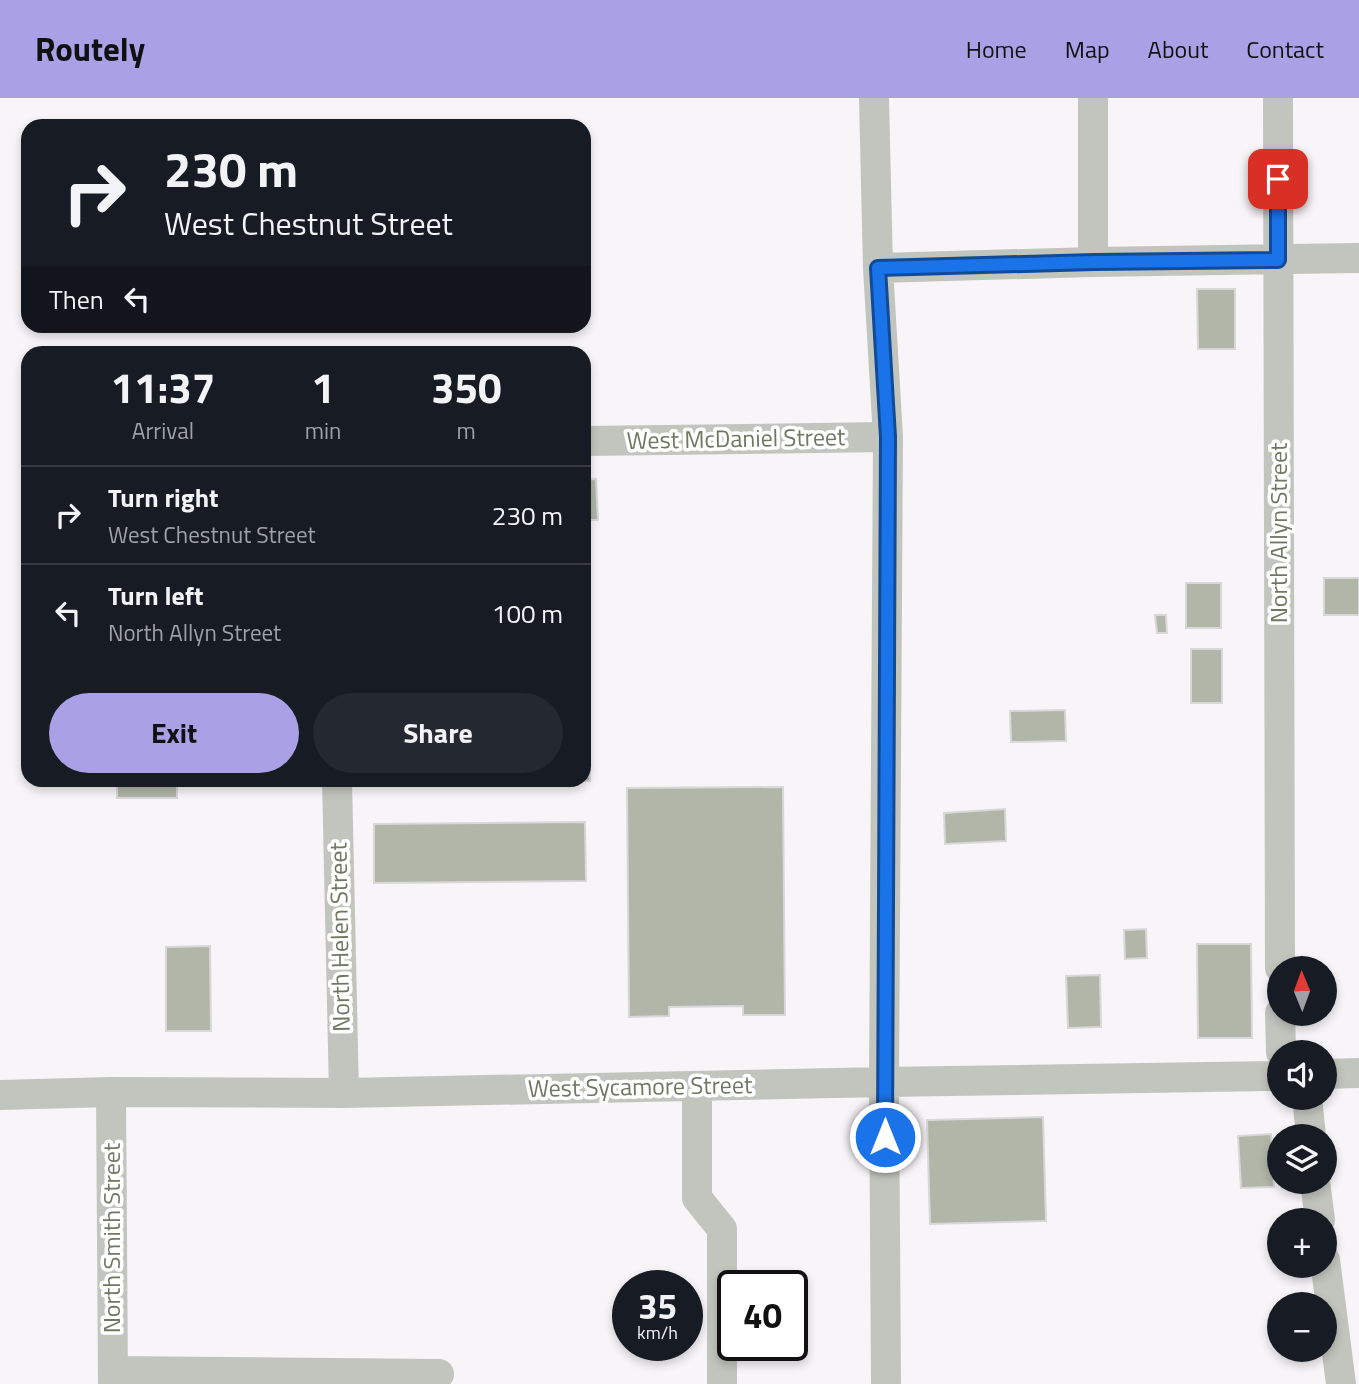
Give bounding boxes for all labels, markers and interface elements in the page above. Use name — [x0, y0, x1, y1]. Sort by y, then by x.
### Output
text: Routely — [35, 24, 145, 74]
text: Home — [966, 31, 1027, 67]
text: Map — [1065, 31, 1110, 67]
text: About — [1148, 31, 1208, 67]
text: Contact — [1246, 31, 1324, 67]
text: 230 m — [164, 131, 298, 206]
icon: right — [49, 147, 140, 238]
pin — [1248, 149, 1308, 209]
icon: arrive — [1259, 160, 1297, 198]
text: West Chestnut Street — [164, 199, 453, 247]
text: Then — [49, 280, 104, 319]
icon: left — [118, 280, 156, 318]
text: 11:37 — [110, 355, 215, 419]
text: 1 — [311, 355, 335, 419]
text: 350 — [431, 355, 501, 419]
text: Arrival — [132, 413, 194, 448]
text: min — [305, 413, 341, 448]
text: m — [457, 413, 476, 448]
street label: West McDaniel Street — [626, 418, 846, 458]
street label: North Allyn Street — [1260, 442, 1296, 623]
text: Turn right — [108, 478, 219, 517]
icon: right — [49, 496, 87, 534]
text: 230 m — [492, 496, 563, 535]
text: West Chestnut Street — [108, 517, 316, 552]
text: Turn left — [108, 576, 203, 615]
icon: left — [49, 594, 87, 632]
text: 100 m — [492, 594, 563, 633]
text: North Allyn Street — [108, 615, 281, 650]
button: Exit — [49, 693, 299, 773]
button: Share — [313, 693, 563, 773]
street label: North Helen Street — [319, 841, 359, 1032]
north arrow — [1267, 956, 1337, 1026]
map controls — [1267, 956, 1337, 1362]
button: sound — [1267, 1040, 1337, 1110]
street label: West Sycamore Street — [527, 1066, 753, 1106]
position arrow — [848, 1100, 922, 1174]
button: layers — [1267, 1124, 1337, 1194]
street label: North Smith Street — [93, 1142, 129, 1333]
button: + — [1267, 1208, 1337, 1278]
speed limit sign: 40 — [717, 1270, 808, 1361]
text: 35 — [638, 1279, 677, 1333]
button: − — [1267, 1292, 1337, 1362]
text: km/h — [637, 1319, 678, 1346]

